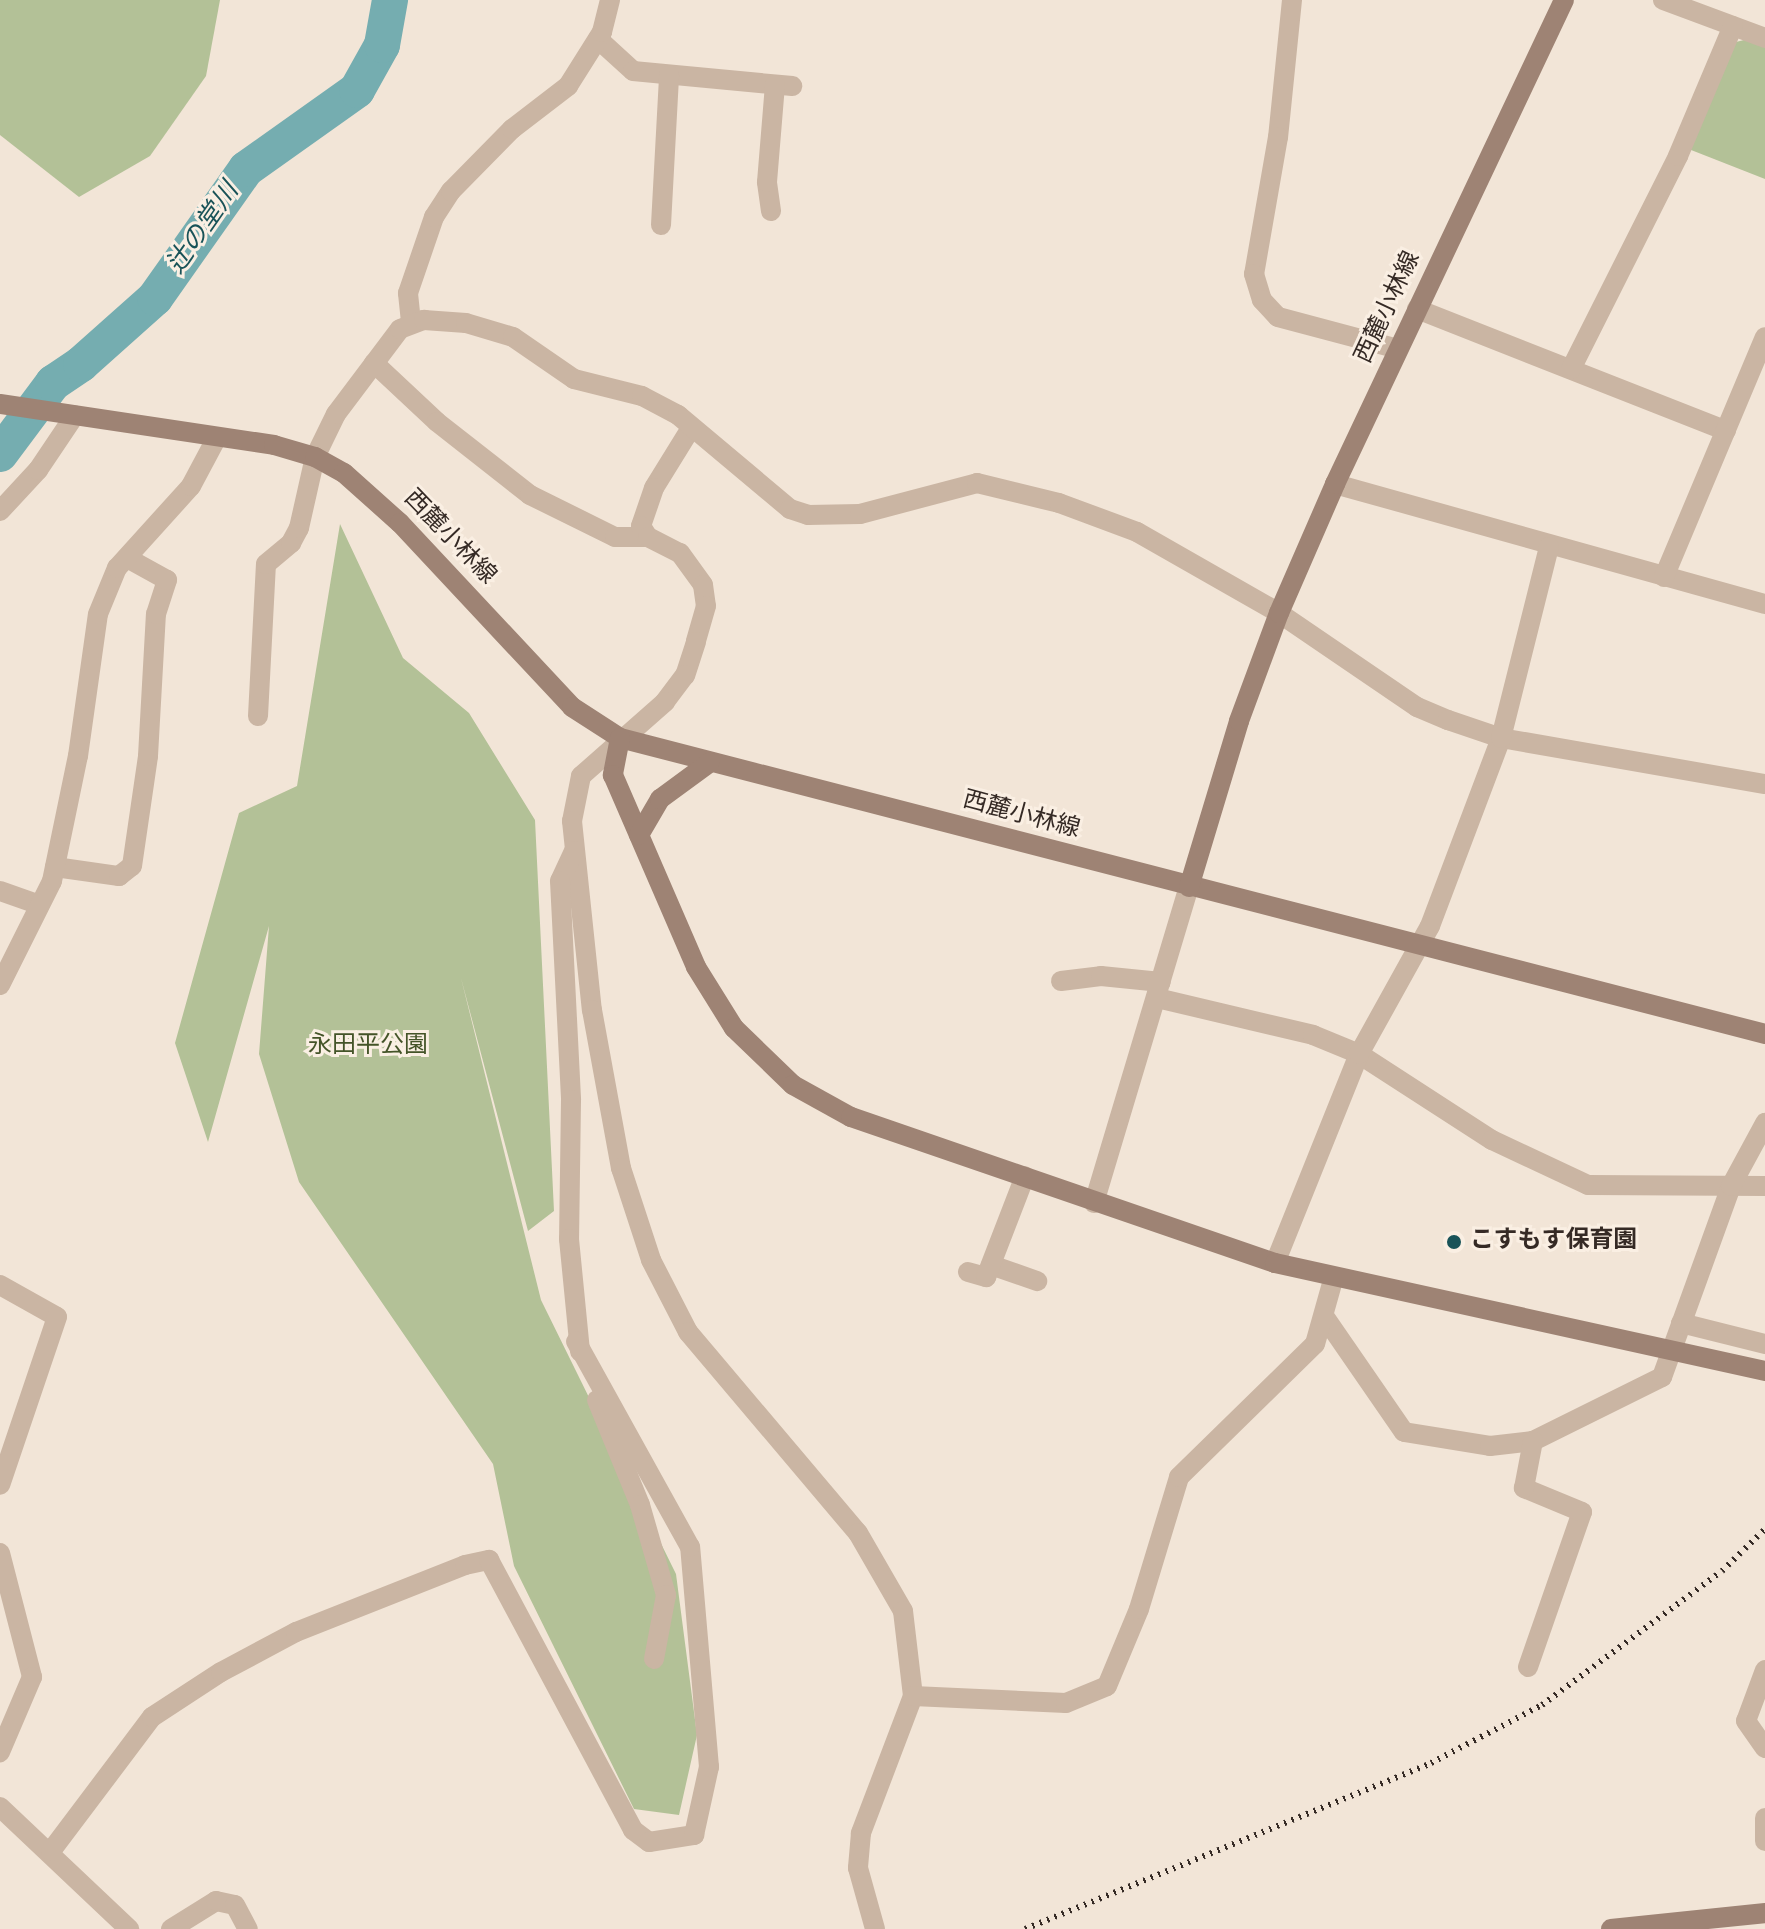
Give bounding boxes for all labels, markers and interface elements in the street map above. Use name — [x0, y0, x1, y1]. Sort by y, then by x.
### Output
water label: 辻の堂川 — [161, 177, 247, 281]
street label: 西麓小林線 — [1351, 248, 1427, 368]
street label: 西麓小林線 — [397, 485, 501, 591]
street label: 西麓小林線 — [959, 787, 1083, 845]
park label: 永田平公園 — [308, 1033, 428, 1061]
place label: こすもす保育園 — [1470, 1228, 1638, 1256]
marker: こすもす保育園 — [1445, 1233, 1463, 1251]

